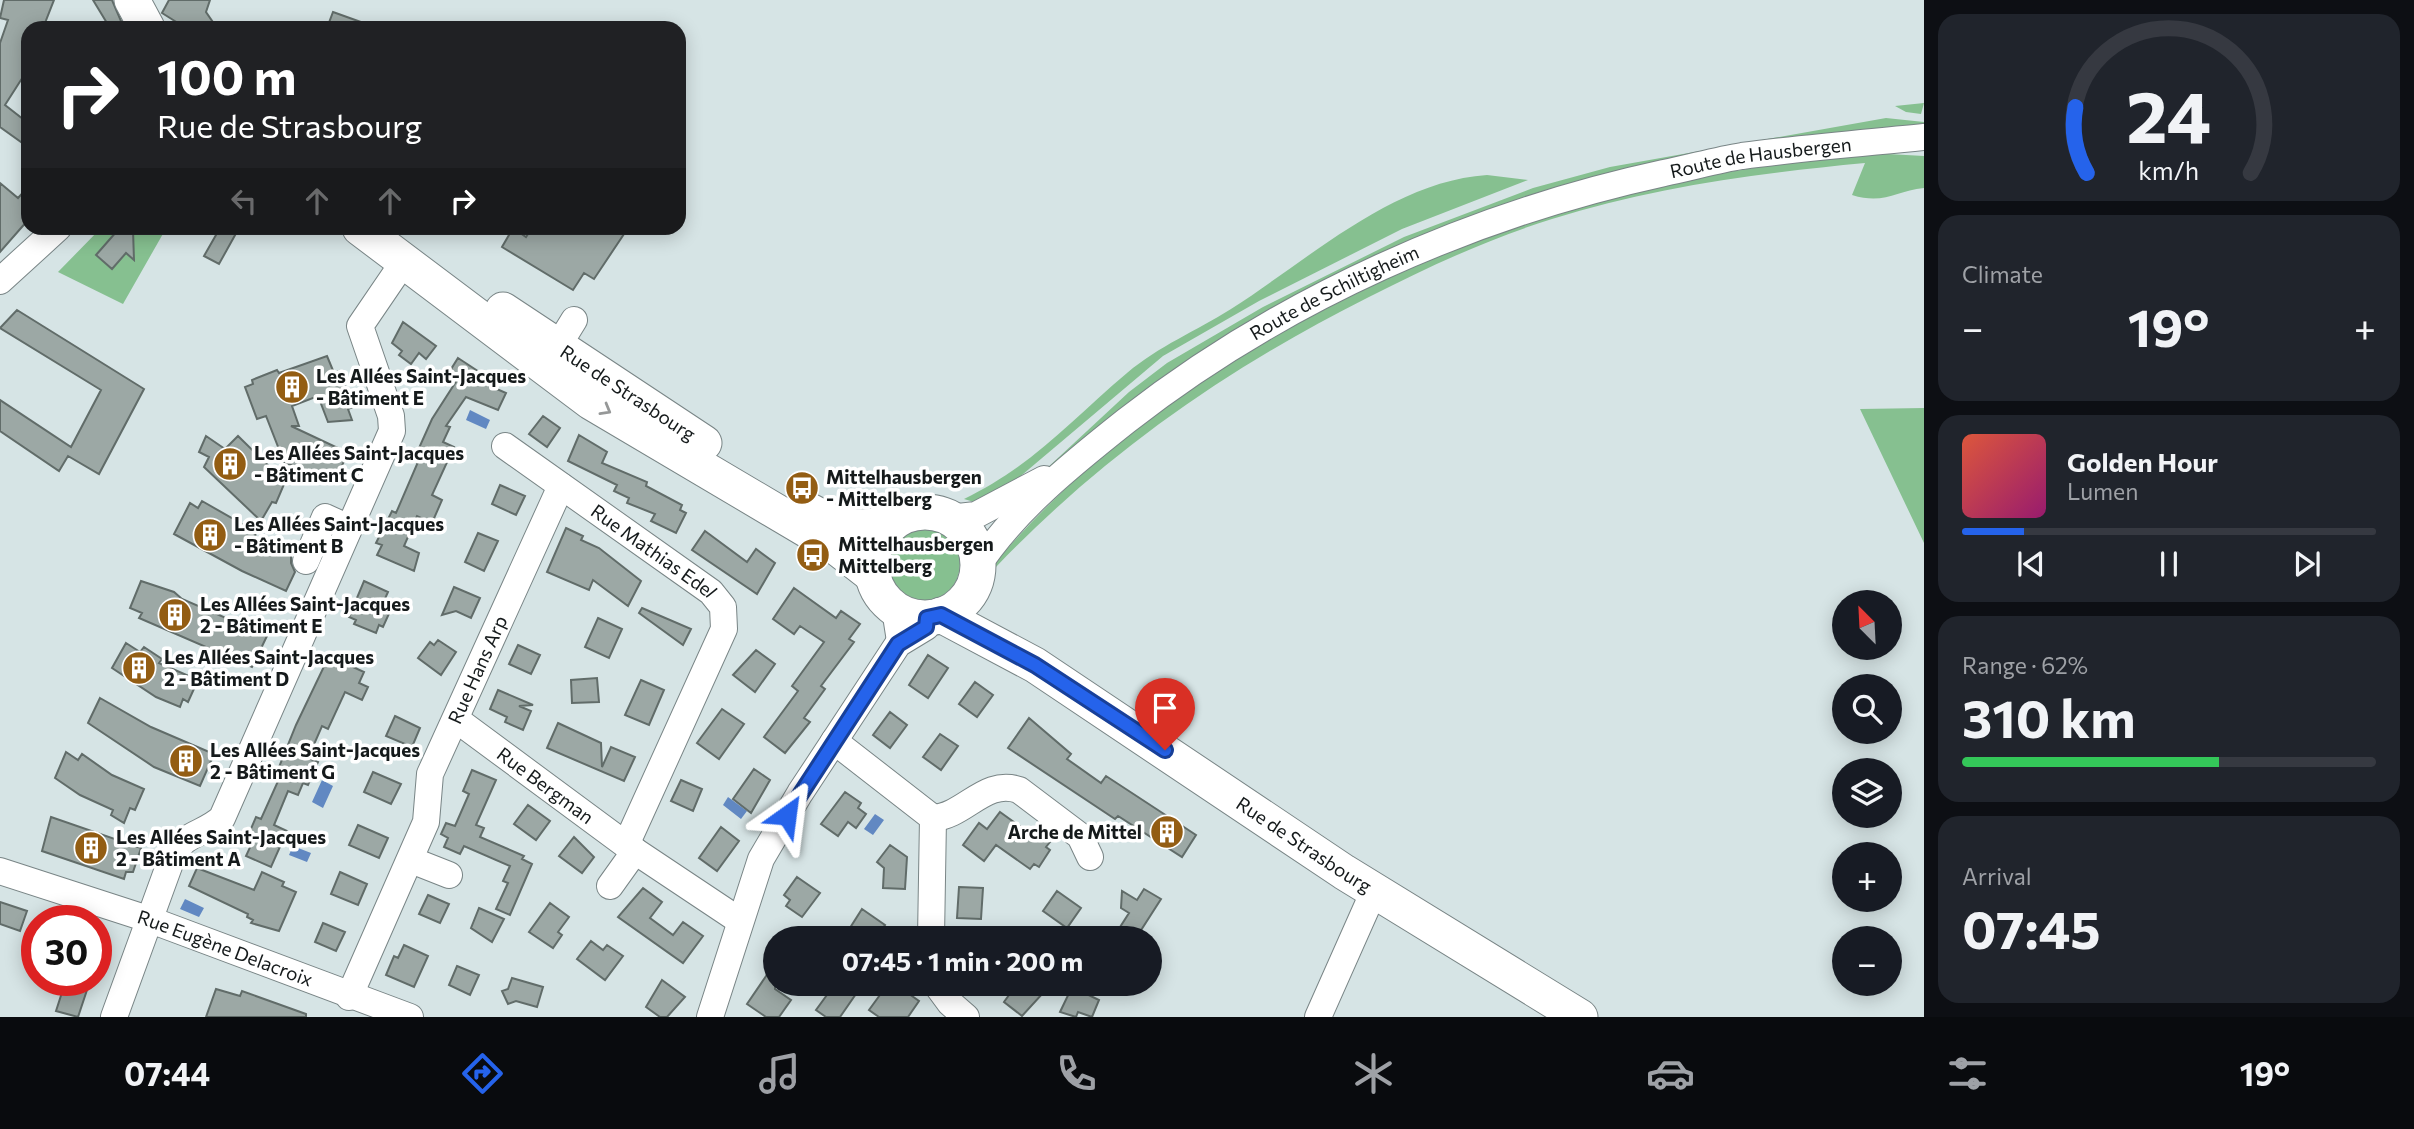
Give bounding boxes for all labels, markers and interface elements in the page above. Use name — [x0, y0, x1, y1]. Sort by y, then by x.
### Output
text: 100 m — [157, 45, 296, 105]
icon: right — [42, 49, 133, 140]
text: 24 — [2126, 70, 2212, 159]
text: Rue de Strasbourg — [157, 105, 422, 145]
street label: Route de Hausbergen — [1668, 132, 1853, 183]
text: km/h — [2139, 155, 2199, 185]
icon: left — [225, 182, 263, 220]
icon: ahead — [298, 182, 336, 220]
icon: ahead — [371, 182, 409, 220]
icon: right — [444, 182, 482, 220]
street label: Route de Schiltigheim — [1245, 240, 1422, 345]
text: Climate — [1962, 260, 2043, 288]
text: 19° — [2128, 294, 2209, 358]
text: − — [1962, 303, 1984, 350]
text: + — [2354, 303, 2376, 350]
street label: Rue de Strasbourg — [556, 339, 700, 445]
place label: Les Allées Saint-Jacques - Bâtiment E — [316, 364, 526, 409]
building icon: Les Allées Saint-Jacques - Bâtiment E — [273, 368, 311, 406]
one-way arrow — [599, 402, 612, 415]
place label: Les Allées Saint-Jacques - Bâtiment C — [254, 441, 464, 486]
building icon: Les Allées Saint-Jacques - Bâtiment C — [211, 445, 249, 483]
text: Golden Hour — [2067, 446, 2218, 477]
place label: Mittelhausbergen - Mittelberg — [826, 465, 982, 510]
bus stop icon: Mittelhausbergen - Mittelberg — [783, 469, 821, 507]
text: Lumen — [2067, 477, 2138, 505]
street label: Rue Mathias Edel — [587, 499, 723, 602]
place label: Les Allées Saint-Jacques - Bâtiment B — [234, 512, 444, 557]
building icon: Les Allées Saint-Jacques - Bâtiment B — [191, 516, 229, 554]
place label: Mittelhausbergen Mittelberg — [838, 532, 994, 577]
bus stop icon: Mittelhausbergen Mittelberg — [794, 536, 832, 574]
icon: previous — [2012, 545, 2050, 583]
icon: pause — [2150, 545, 2188, 583]
icon: next — [2288, 545, 2326, 583]
north arrow — [1832, 590, 1902, 660]
map controls — [1832, 590, 1902, 996]
place label: Les Allées Saint-Jacques 2 - Bâtiment E — [200, 592, 410, 637]
building icon: Les Allées Saint-Jacques 2 - Bâtiment E — [156, 596, 194, 634]
street label: Rue Hans Arp — [442, 612, 512, 727]
place label: Les Allées Saint-Jacques 2 - Bâtiment D — [164, 645, 374, 690]
building icon: Les Allées Saint-Jacques 2 - Bâtiment D — [120, 649, 158, 687]
text: Range · 62% — [1962, 651, 2088, 679]
button: search — [1832, 674, 1902, 744]
pin — [1135, 678, 1195, 750]
text: 310 km — [1962, 685, 2136, 749]
icon: arrive — [1146, 689, 1184, 727]
place label: Les Allées Saint-Jacques 2 - Bâtiment G — [210, 738, 420, 783]
building icon: Les Allées Saint-Jacques 2 - Bâtiment G — [167, 742, 205, 780]
street label: Rue Bergman — [493, 742, 599, 828]
button: layers — [1832, 758, 1902, 828]
position arrow — [750, 778, 824, 852]
street label: Rue de Strasbourg — [1232, 791, 1376, 897]
building icon: Arche de Mittel — [1148, 813, 1186, 851]
place label: Arche de Mittel — [1007, 820, 1142, 843]
place label: Les Allées Saint-Jacques 2 - Bâtiment A — [116, 825, 326, 870]
building icon: Les Allées Saint-Jacques 2 - Bâtiment A — [72, 829, 110, 867]
button: + — [1832, 842, 1902, 912]
text: Arrival — [1962, 862, 2032, 890]
text: 07:45 — [1962, 896, 2101, 960]
street label: Rue Eugène Delacroix — [135, 904, 316, 991]
speed limit sign: 30 — [21, 905, 112, 996]
button: − — [1832, 926, 1902, 996]
text: 07:45 · 1 min · 200 m — [842, 945, 1083, 976]
icon: directions — [458, 1049, 507, 1098]
icon: music — [755, 1049, 804, 1098]
icon: phone — [1052, 1049, 1101, 1098]
icon: climate — [1349, 1049, 1398, 1098]
icon: car — [1646, 1049, 1695, 1098]
icon: filters — [1943, 1049, 1992, 1098]
text: 07:44 — [124, 1053, 210, 1093]
text: 19° — [2240, 1053, 2290, 1093]

